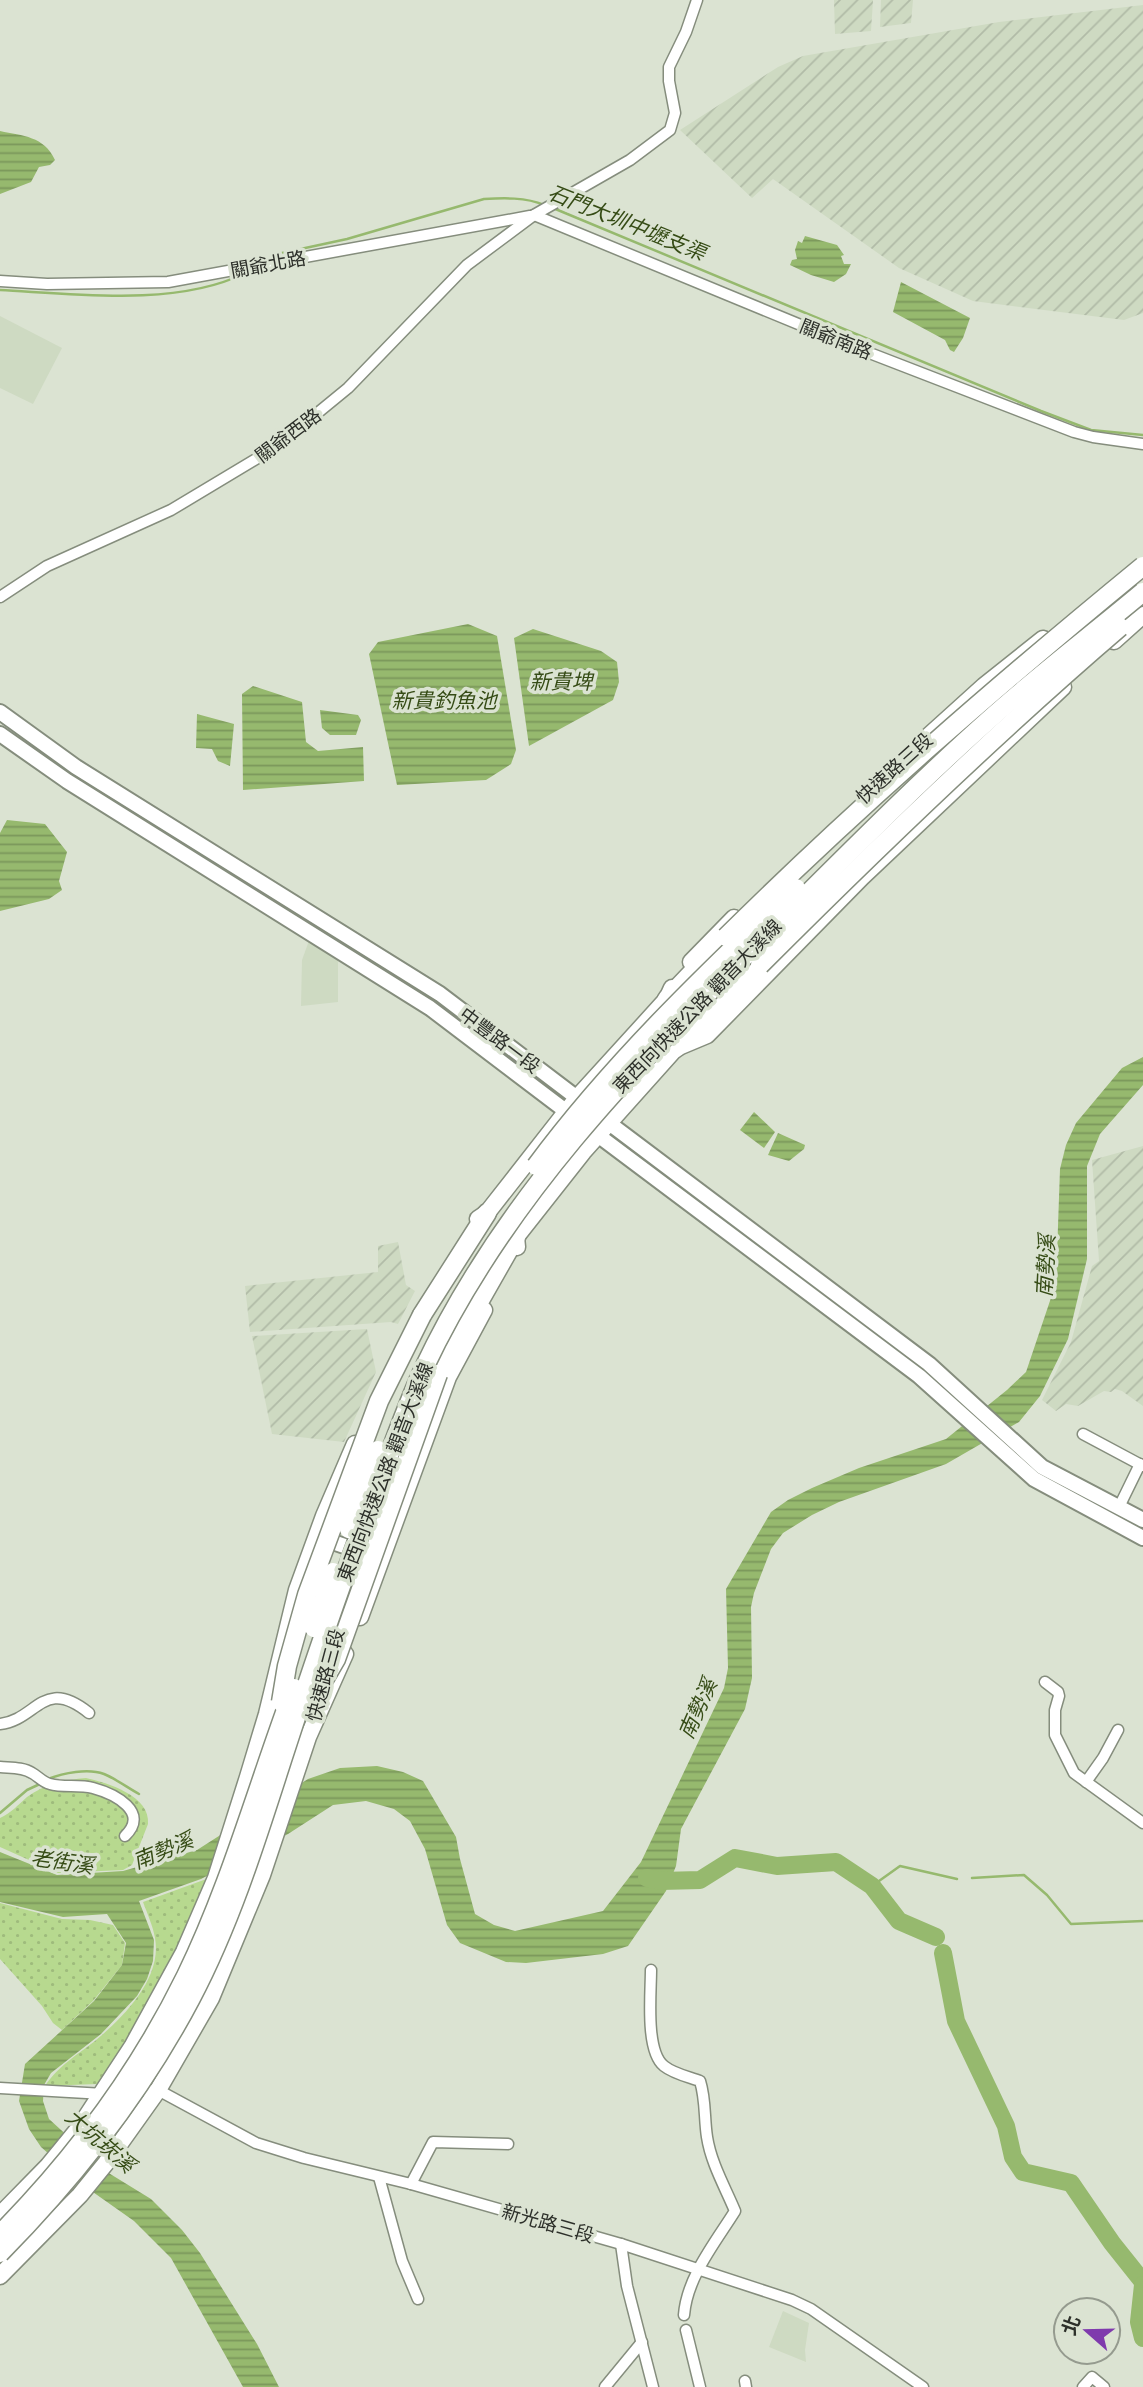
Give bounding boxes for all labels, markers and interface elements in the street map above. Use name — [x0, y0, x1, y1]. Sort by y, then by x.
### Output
water label: 石門大圳中壢支渠 — [545, 179, 713, 267]
street label: 關爺北路 — [229, 247, 307, 281]
street label: 關爺南路 — [797, 315, 875, 363]
street label: 關爺西路 — [251, 403, 325, 467]
water label: 新貴埤 — [530, 669, 595, 694]
water label: 新貴釣魚池 — [392, 688, 498, 713]
street label: 快速路三段 — [851, 728, 937, 808]
street label: 東西向快速公路 觀音大溪線 — [608, 915, 786, 1097]
street label: 中豐路一段 — [455, 1003, 545, 1077]
water label: 南勢溪 — [1031, 1231, 1060, 1298]
street label: 東西向快速公路 觀音大溪線 — [333, 1359, 437, 1585]
street label: 快速路三段 — [302, 1626, 348, 1724]
water label: 南勢溪 — [673, 1672, 723, 1743]
water label: 南勢溪 — [129, 1826, 199, 1874]
water label: 老街溪 — [29, 1845, 98, 1879]
water label: 大坑崁溪 — [60, 2104, 142, 2180]
street label: 新光路三段 — [499, 2199, 597, 2247]
north arrow — [1052, 2296, 1122, 2366]
text: 北 — [1057, 2312, 1085, 2338]

